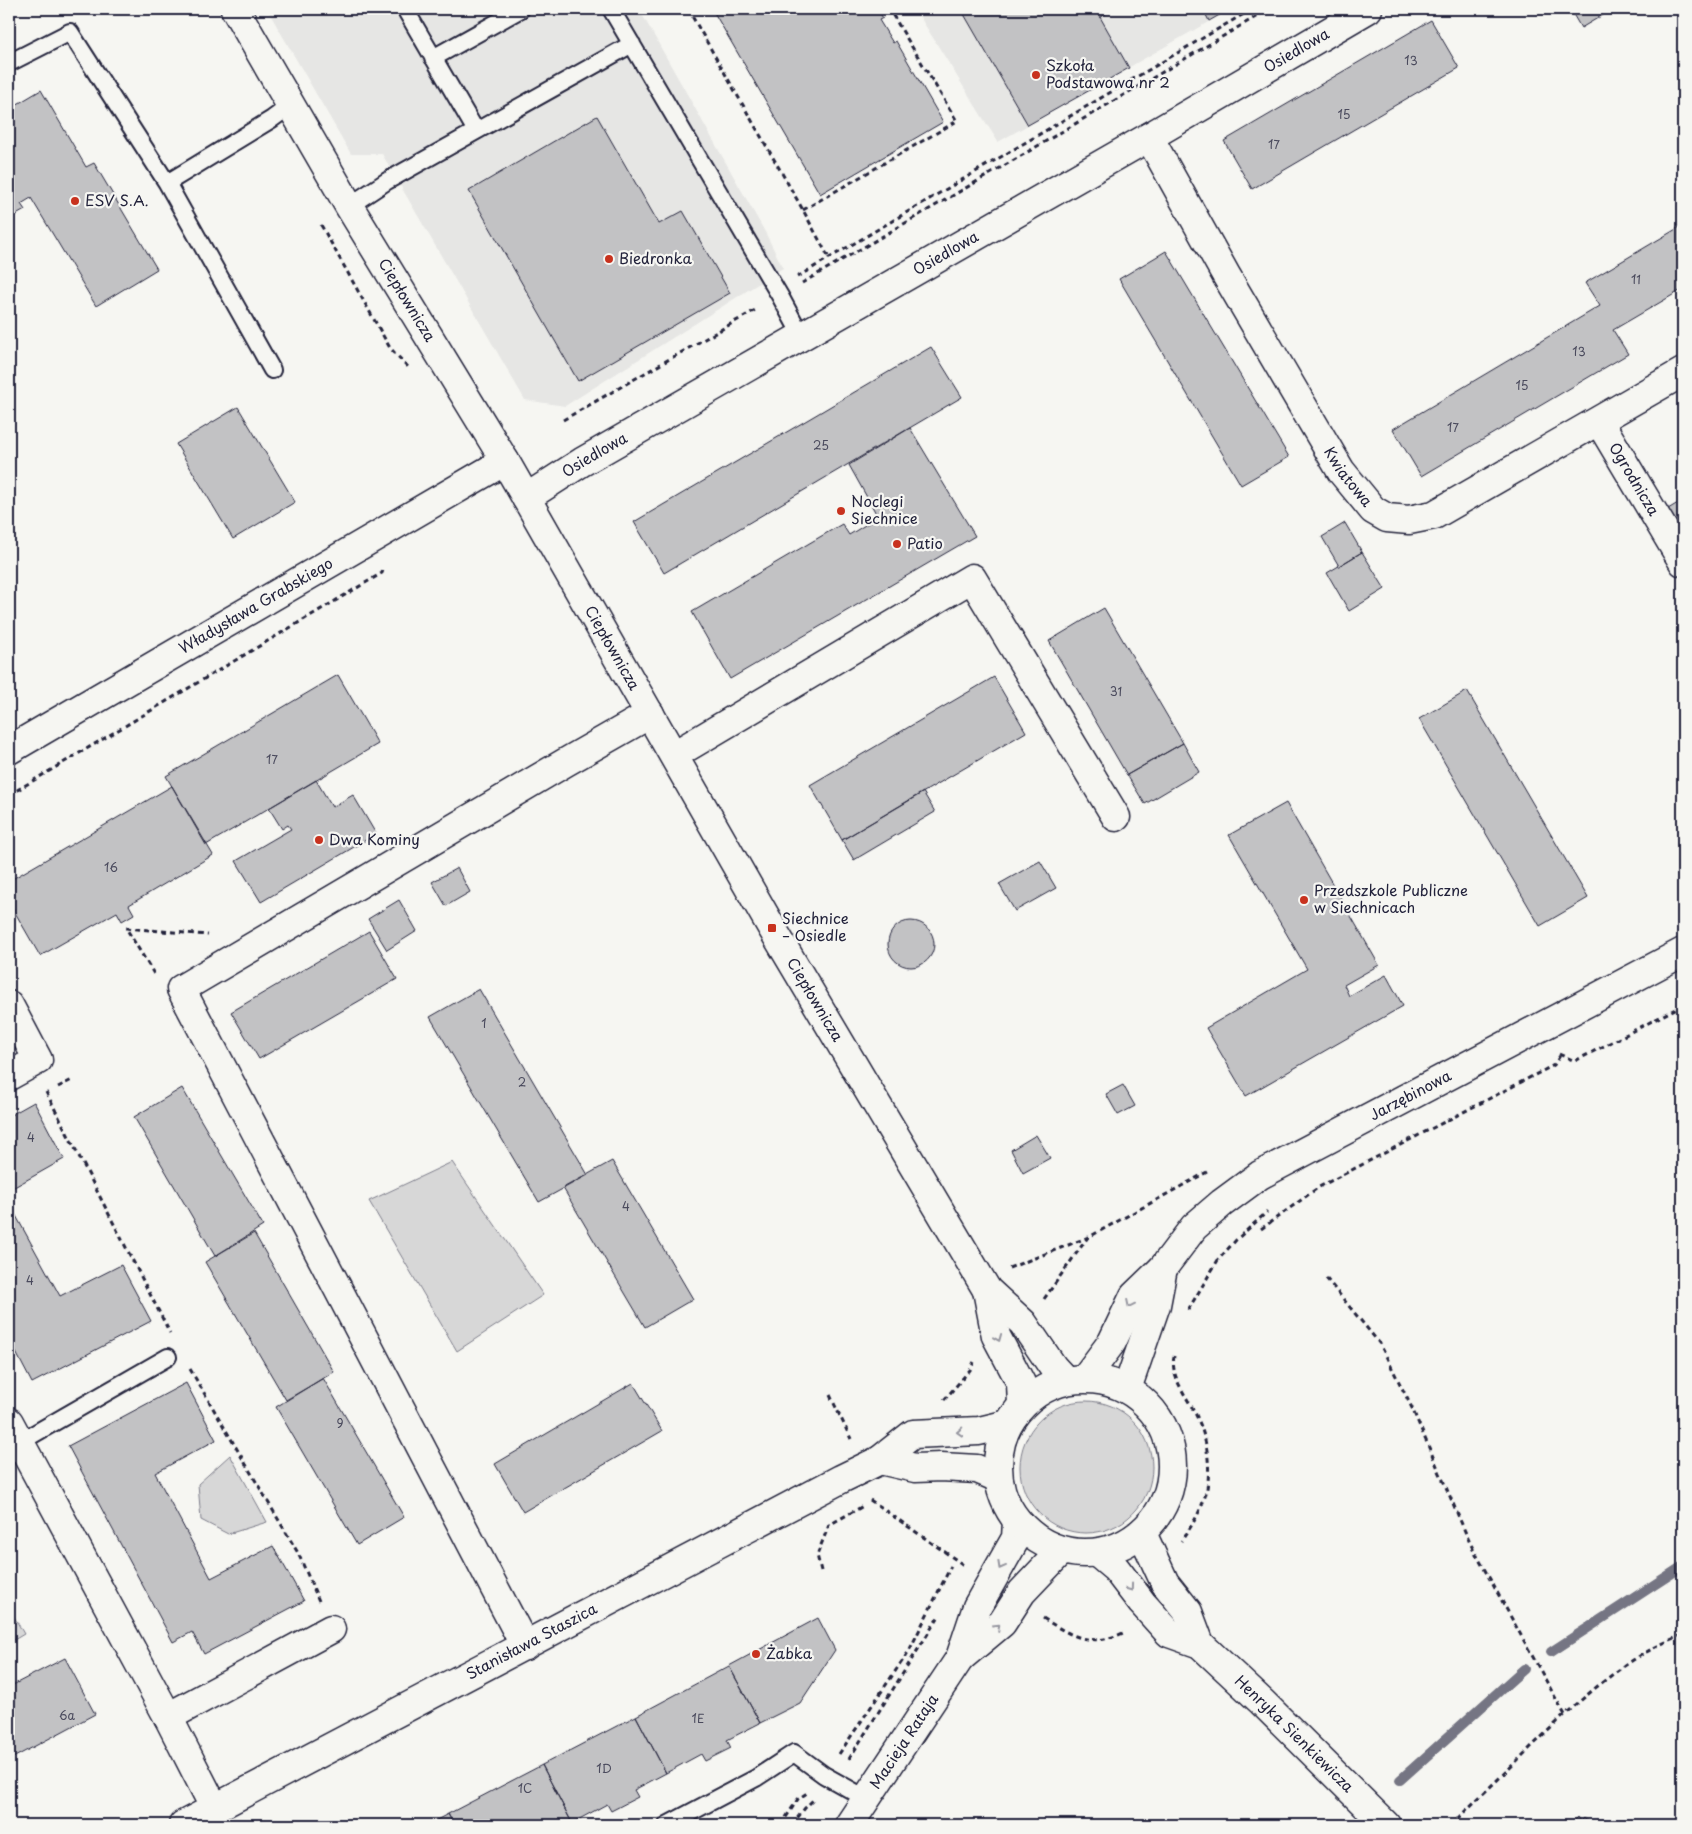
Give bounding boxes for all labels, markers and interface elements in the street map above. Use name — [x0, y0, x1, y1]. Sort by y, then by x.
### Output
street label: Osiedlowa — [1259, 21, 1333, 78]
house number: 13 — [1404, 51, 1418, 69]
place label: Szkoła Podstawowa nr 2 — [1046, 53, 1170, 93]
marker: Szkoła Podstawowa nr 2 — [1030, 69, 1042, 81]
house number: 15 — [1337, 105, 1351, 123]
house number: 17 — [1268, 135, 1280, 153]
place label: ESV S.A. — [85, 188, 149, 211]
marker: ESV S.A. — [69, 195, 81, 207]
street label: Osiedlowa — [908, 224, 982, 280]
place label: Biedronka — [619, 246, 692, 269]
street label: Ciepłownicza — [373, 253, 443, 346]
marker: Biedronka — [603, 253, 615, 265]
house number: 11 — [1631, 270, 1641, 288]
house number: 13 — [1572, 342, 1586, 360]
house number: 15 — [1515, 376, 1529, 394]
house number: 17 — [1447, 418, 1459, 436]
street label: Osiedlowa — [557, 426, 631, 482]
house number: 25 — [813, 436, 829, 454]
street label: Ogrodnicza — [1604, 438, 1666, 520]
street label: Kwiatowa — [1319, 442, 1379, 512]
place label: Noclegi Siechnice — [851, 489, 918, 529]
marker: Noclegi Siechnice — [835, 505, 847, 517]
place label: Patio — [907, 531, 943, 554]
marker: Patio — [891, 538, 903, 550]
street label: Władysława Grabskiego — [174, 551, 337, 659]
street label: Ciepłownicza — [580, 601, 647, 695]
house number: 31 — [1110, 682, 1122, 700]
house number: 17 — [266, 750, 278, 768]
place label: Dwa Kominy — [329, 827, 420, 850]
marker: Dwa Kominy — [313, 834, 325, 846]
house number: 16 — [104, 858, 118, 876]
place label: Przedszkole Publiczne w Siechnicach — [1314, 878, 1468, 918]
marker: Przedszkole Publiczne w Siechnicach — [1298, 894, 1310, 906]
place label: Siechnice – Osiedle — [782, 906, 849, 946]
marker: Siechnice – Osiedle — [766, 922, 778, 934]
street label: Ciepłownicza — [782, 953, 850, 1046]
house number: 1 — [481, 1014, 487, 1032]
street label: Jarzębinowa — [1365, 1063, 1455, 1125]
house number: 2 — [518, 1073, 526, 1091]
house number: 4 — [27, 1128, 35, 1146]
house number: 4 — [622, 1197, 630, 1215]
house number: 4 — [26, 1271, 34, 1289]
one-way arrow — [1126, 1299, 1137, 1308]
one-way arrow — [991, 1333, 1002, 1342]
house number: 9 — [336, 1414, 344, 1432]
one-way arrow — [956, 1427, 964, 1438]
one-way arrow — [997, 1561, 1007, 1570]
one-way arrow — [1125, 1582, 1133, 1591]
street label: Stanisława Staszica — [461, 1596, 601, 1684]
one-way arrow — [991, 1623, 1000, 1632]
place label: Żabka — [766, 1641, 813, 1664]
marker: Żabka — [750, 1648, 762, 1660]
street label: Henryka Sienkiewicza — [1230, 1669, 1360, 1797]
street label: Macieja Rataja — [863, 1688, 943, 1793]
house number: 6a — [59, 1706, 75, 1724]
house number: 1E — [692, 1709, 704, 1727]
house number: 1D — [596, 1759, 612, 1777]
house number: 1C — [518, 1779, 532, 1797]

